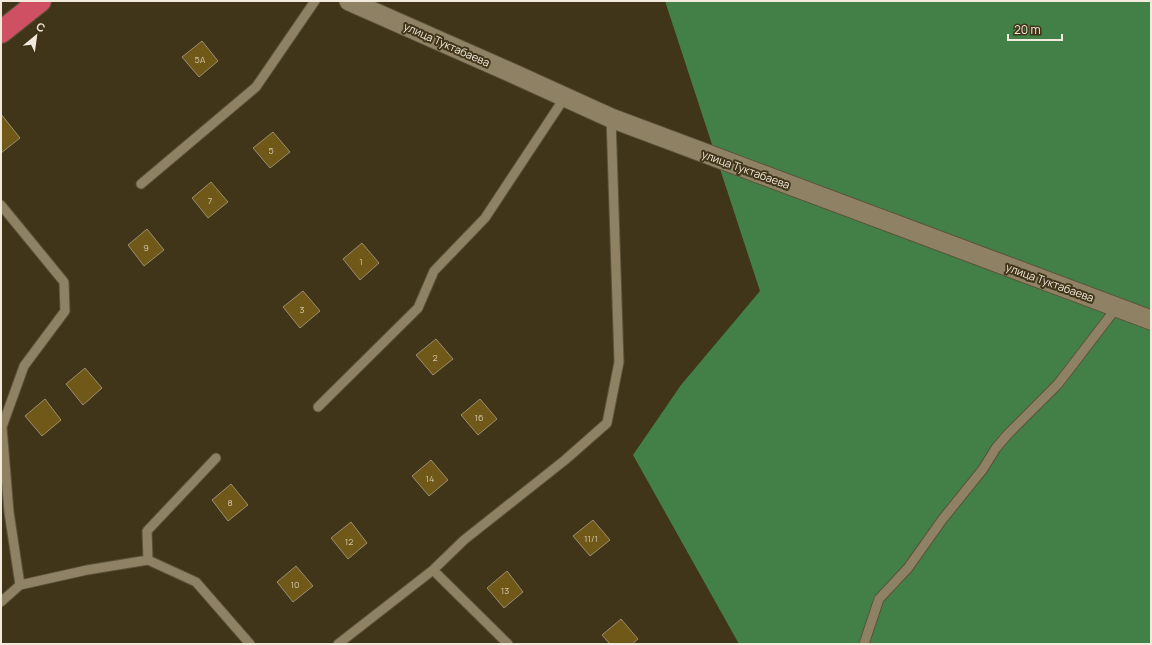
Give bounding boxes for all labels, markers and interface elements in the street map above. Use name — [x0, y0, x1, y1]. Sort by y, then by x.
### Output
north arrow — [16, 16, 56, 56]
scale bar — [1008, 16, 1062, 42]
text: С — [34, 18, 48, 35]
street label: улица Туктабаева — [402, 18, 492, 70]
text: 20 m — [1014, 21, 1041, 38]
house number: 5А — [195, 53, 206, 66]
house number: 5 — [268, 144, 274, 157]
street label: улица Туктабаева — [700, 146, 792, 192]
house number: 7 — [208, 194, 213, 207]
house number: 9 — [143, 241, 149, 254]
house number: 1 — [359, 255, 363, 268]
street label: улица Туктабаева — [1004, 259, 1096, 305]
house number: 3 — [300, 303, 305, 316]
house number: 2 — [432, 351, 438, 364]
house number: 16 — [474, 411, 484, 424]
house number: 14 — [426, 472, 434, 485]
house number: 8 — [227, 496, 233, 509]
house number: 11/1 — [584, 532, 598, 545]
house number: 12 — [345, 535, 353, 548]
house number: 10 — [291, 578, 300, 591]
house number: 13 — [501, 584, 509, 597]

